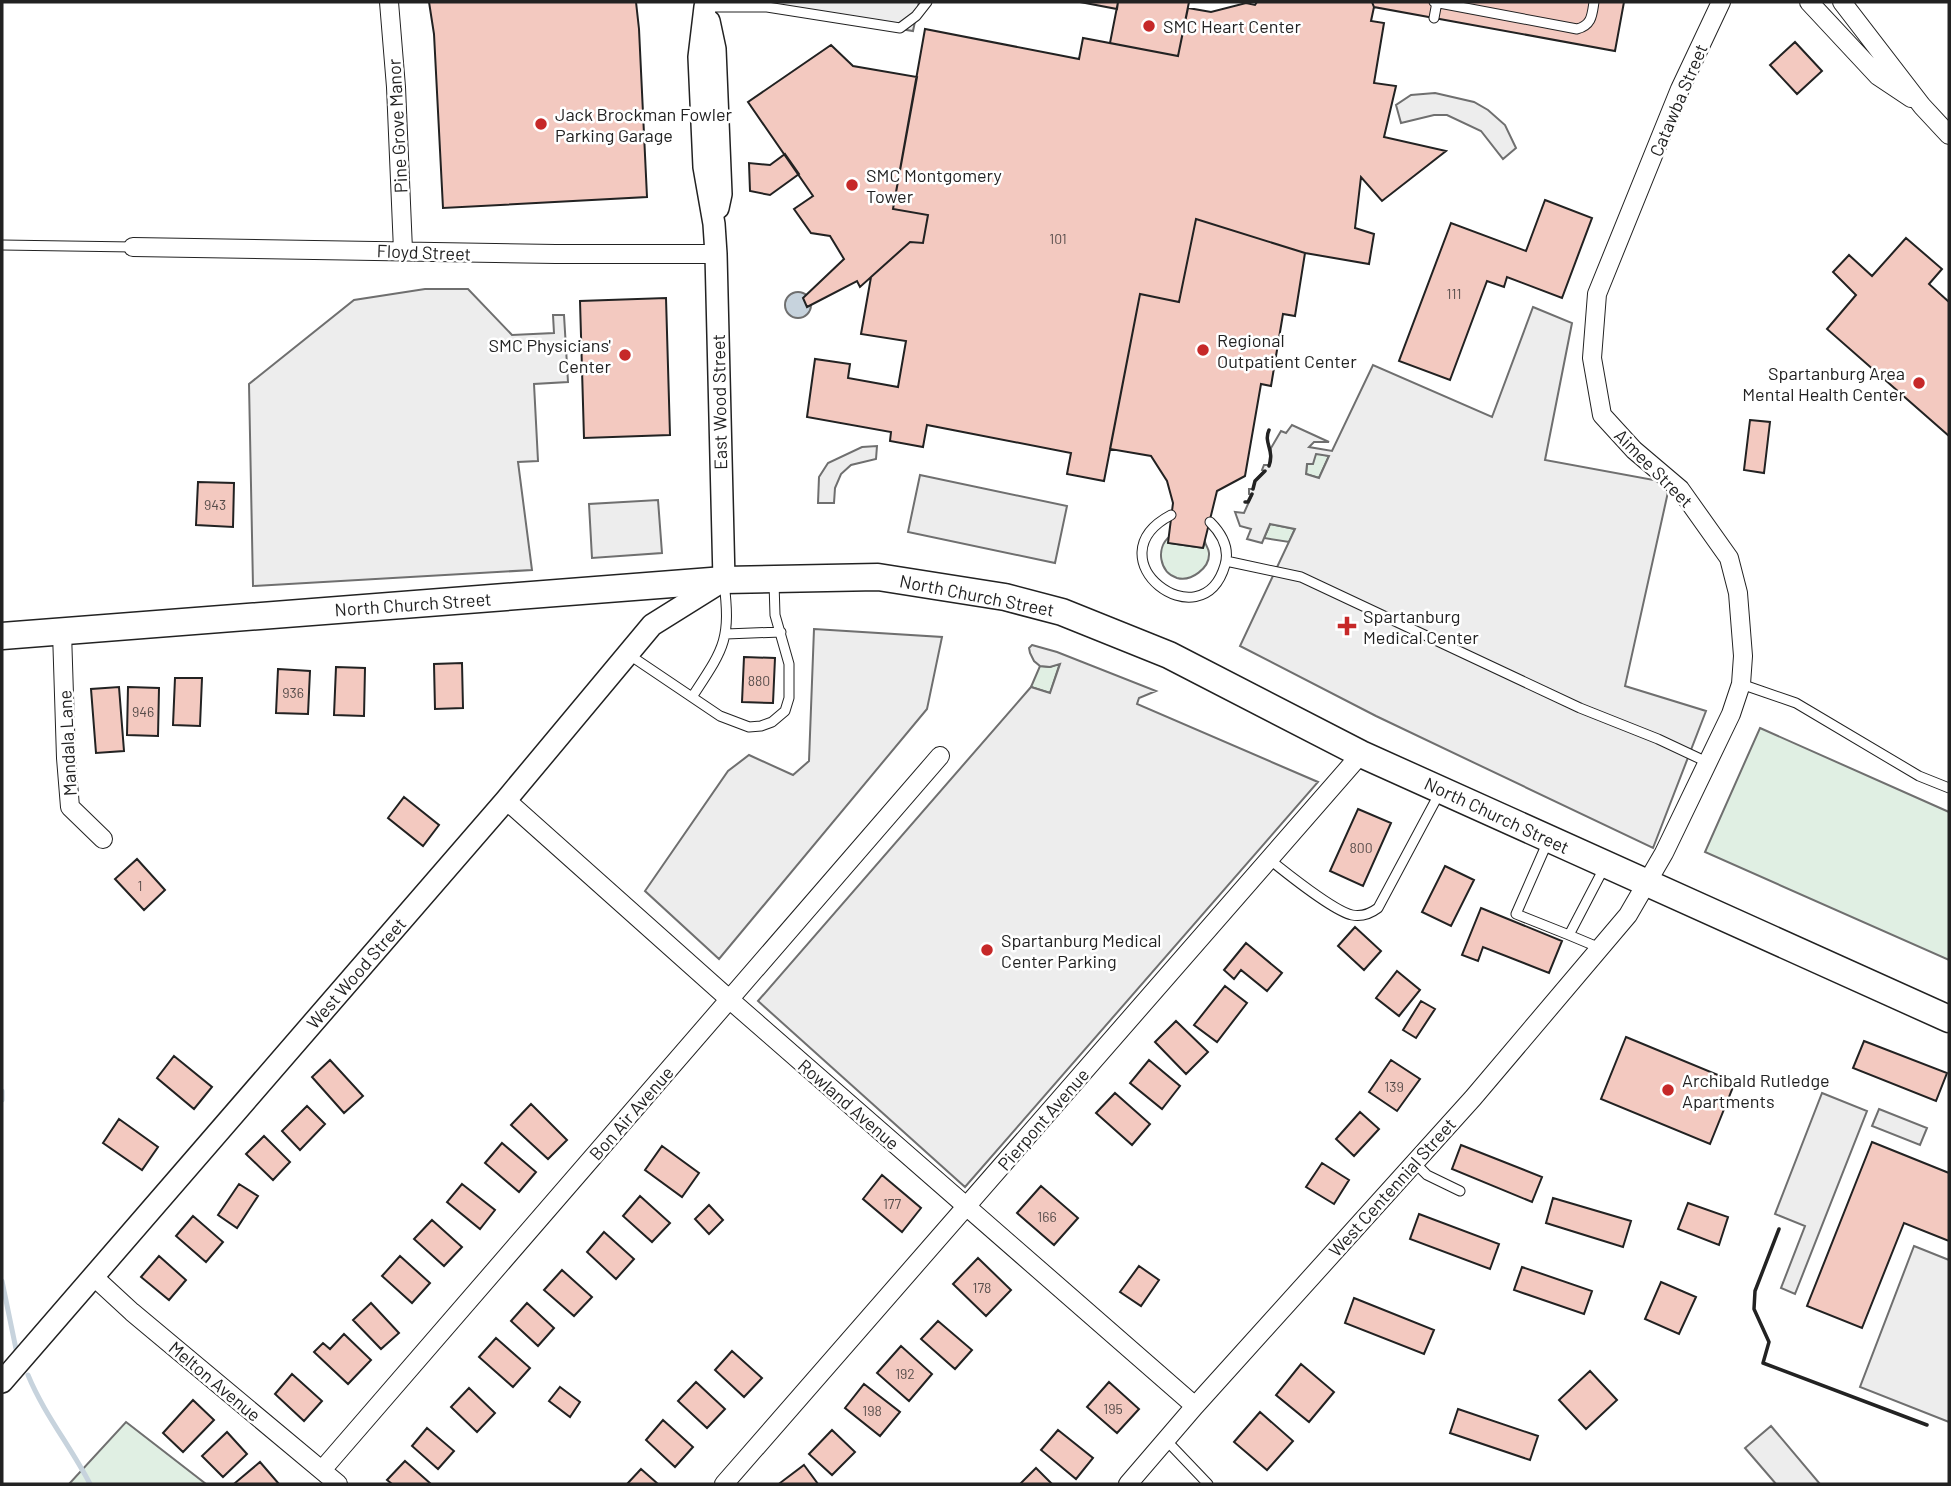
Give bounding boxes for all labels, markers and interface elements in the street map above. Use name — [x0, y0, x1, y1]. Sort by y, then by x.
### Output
place label: SMC Heart Center — [1163, 15, 1301, 37]
marker: SMC Heart Center — [1141, 18, 1157, 34]
street label: Catawba Street — [1644, 40, 1712, 160]
street label: Pine Grove Manor — [382, 58, 412, 194]
place label: Jack Brockman Fowler Parking Garage — [555, 103, 733, 146]
marker: Jack Brockman Fowler Parking Garage — [533, 116, 549, 132]
place label: SMC Montgomery Tower — [866, 164, 1002, 207]
marker: SMC Montgomery Tower — [844, 177, 860, 193]
house number: 101 — [1049, 230, 1067, 247]
street label: Floyd Street — [376, 239, 472, 265]
house number: 111 — [1447, 285, 1461, 302]
place label: Regional Outpatient Center — [1217, 329, 1357, 372]
place label: SMC Physicians' Center — [489, 334, 611, 377]
street label: East Wood Street — [707, 334, 731, 470]
marker: Regional Outpatient Center — [1195, 342, 1211, 358]
marker: SMC Physicians' Center — [617, 347, 633, 363]
place label: Spartanburg Area Mental Health Center — [1742, 362, 1905, 405]
marker: Spartanburg Area Mental Health Center — [1911, 375, 1927, 391]
street label: Aimee Street — [1610, 424, 1698, 512]
house number: 943 — [204, 496, 226, 513]
street label: North Church Street — [898, 569, 1056, 621]
street label: North Church Street — [334, 588, 492, 620]
place label: Spartanburg Medical Center — [1363, 605, 1479, 648]
marker: Spartanburg Medical Center — [1337, 616, 1357, 636]
house number: 880 — [748, 672, 770, 689]
house number: 936 — [282, 684, 304, 701]
street label: Mandala Lane — [53, 689, 81, 797]
house number: 946 — [132, 703, 154, 720]
street label: North Church Street — [1421, 772, 1573, 858]
house number: 800 — [1349, 839, 1373, 856]
house number: 1 — [138, 877, 142, 894]
street label: West Wood Street — [302, 913, 410, 1033]
place label: Spartanburg Medical Center Parking — [1001, 929, 1162, 972]
marker: Spartanburg Medical Center Parking — [979, 942, 995, 958]
street label: Rowland Avenue — [794, 1054, 904, 1154]
street label: Bon Air Avenue — [584, 1062, 678, 1164]
street label: Pierpont Avenue — [993, 1063, 1093, 1175]
place label: Archibald Rutledge Apartments — [1682, 1069, 1830, 1112]
house number: 139 — [1384, 1078, 1404, 1095]
marker: Archibald Rutledge Apartments — [1660, 1082, 1676, 1098]
street label: West Centennial Street — [1324, 1113, 1460, 1261]
house number: 177 — [883, 1195, 901, 1212]
house number: 166 — [1037, 1208, 1057, 1225]
house number: 178 — [973, 1279, 991, 1296]
street label: Melton Avenue — [165, 1336, 265, 1426]
house number: 192 — [895, 1365, 915, 1382]
house number: 195 — [1103, 1400, 1123, 1417]
house number: 198 — [862, 1402, 882, 1419]

